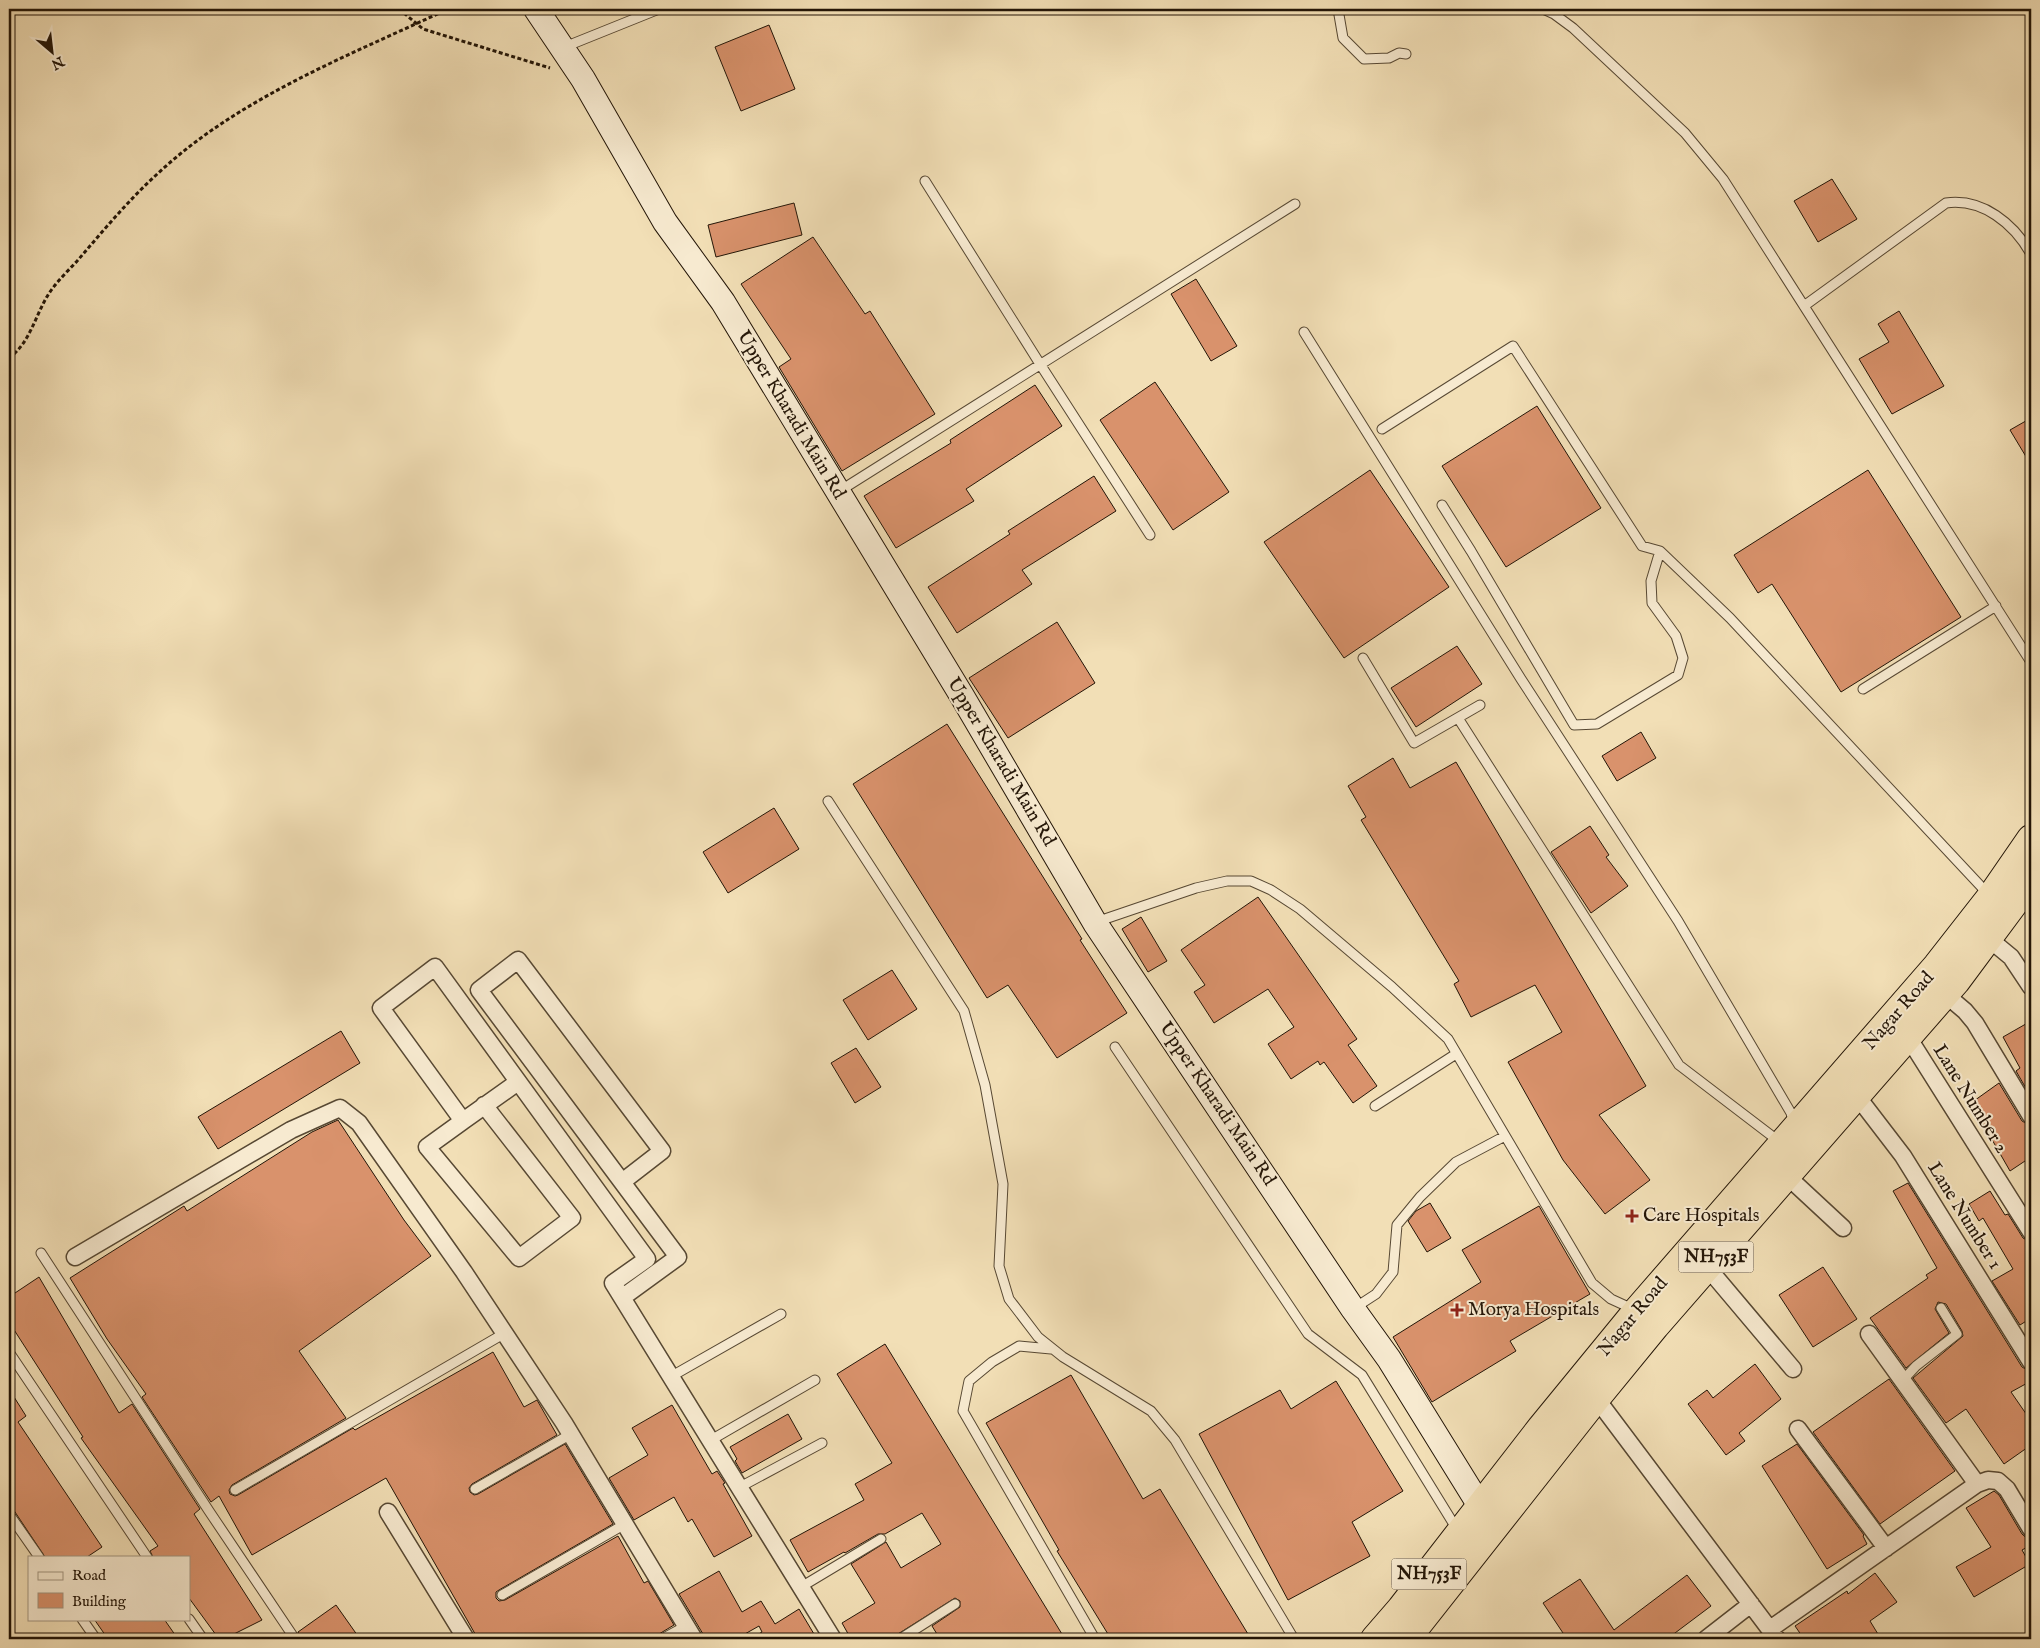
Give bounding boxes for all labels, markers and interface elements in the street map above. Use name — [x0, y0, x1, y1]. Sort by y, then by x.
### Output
north arrow — [28, 28, 78, 78]
text: N — [48, 51, 68, 73]
street label: Upper Kharadi Main Rd — [731, 326, 851, 504]
street label: Upper Kharadi Main Rd — [941, 673, 1061, 851]
street label: Nagar Road — [1858, 966, 1940, 1055]
street label: Upper Kharadi Main Rd — [1153, 1017, 1281, 1191]
street label: Lane Number 2 — [1927, 1040, 2013, 1158]
street label: Lane Number 1 — [1921, 1158, 2007, 1274]
place label: Care Hospitals — [1643, 1204, 1759, 1228]
marker: Care Hospitals — [1625, 1209, 1639, 1223]
road number: NH753F — [1678, 1242, 1754, 1272]
street label: Nagar Road — [1593, 1272, 1674, 1362]
place label: Morya Hospitals — [1468, 1298, 1599, 1322]
marker: Morya Hospitals — [1450, 1303, 1464, 1317]
legend — [28, 1556, 190, 1620]
road number: NH753F — [1392, 1558, 1466, 1590]
text: Road — [72, 1566, 107, 1585]
text: Building — [72, 1592, 127, 1611]

